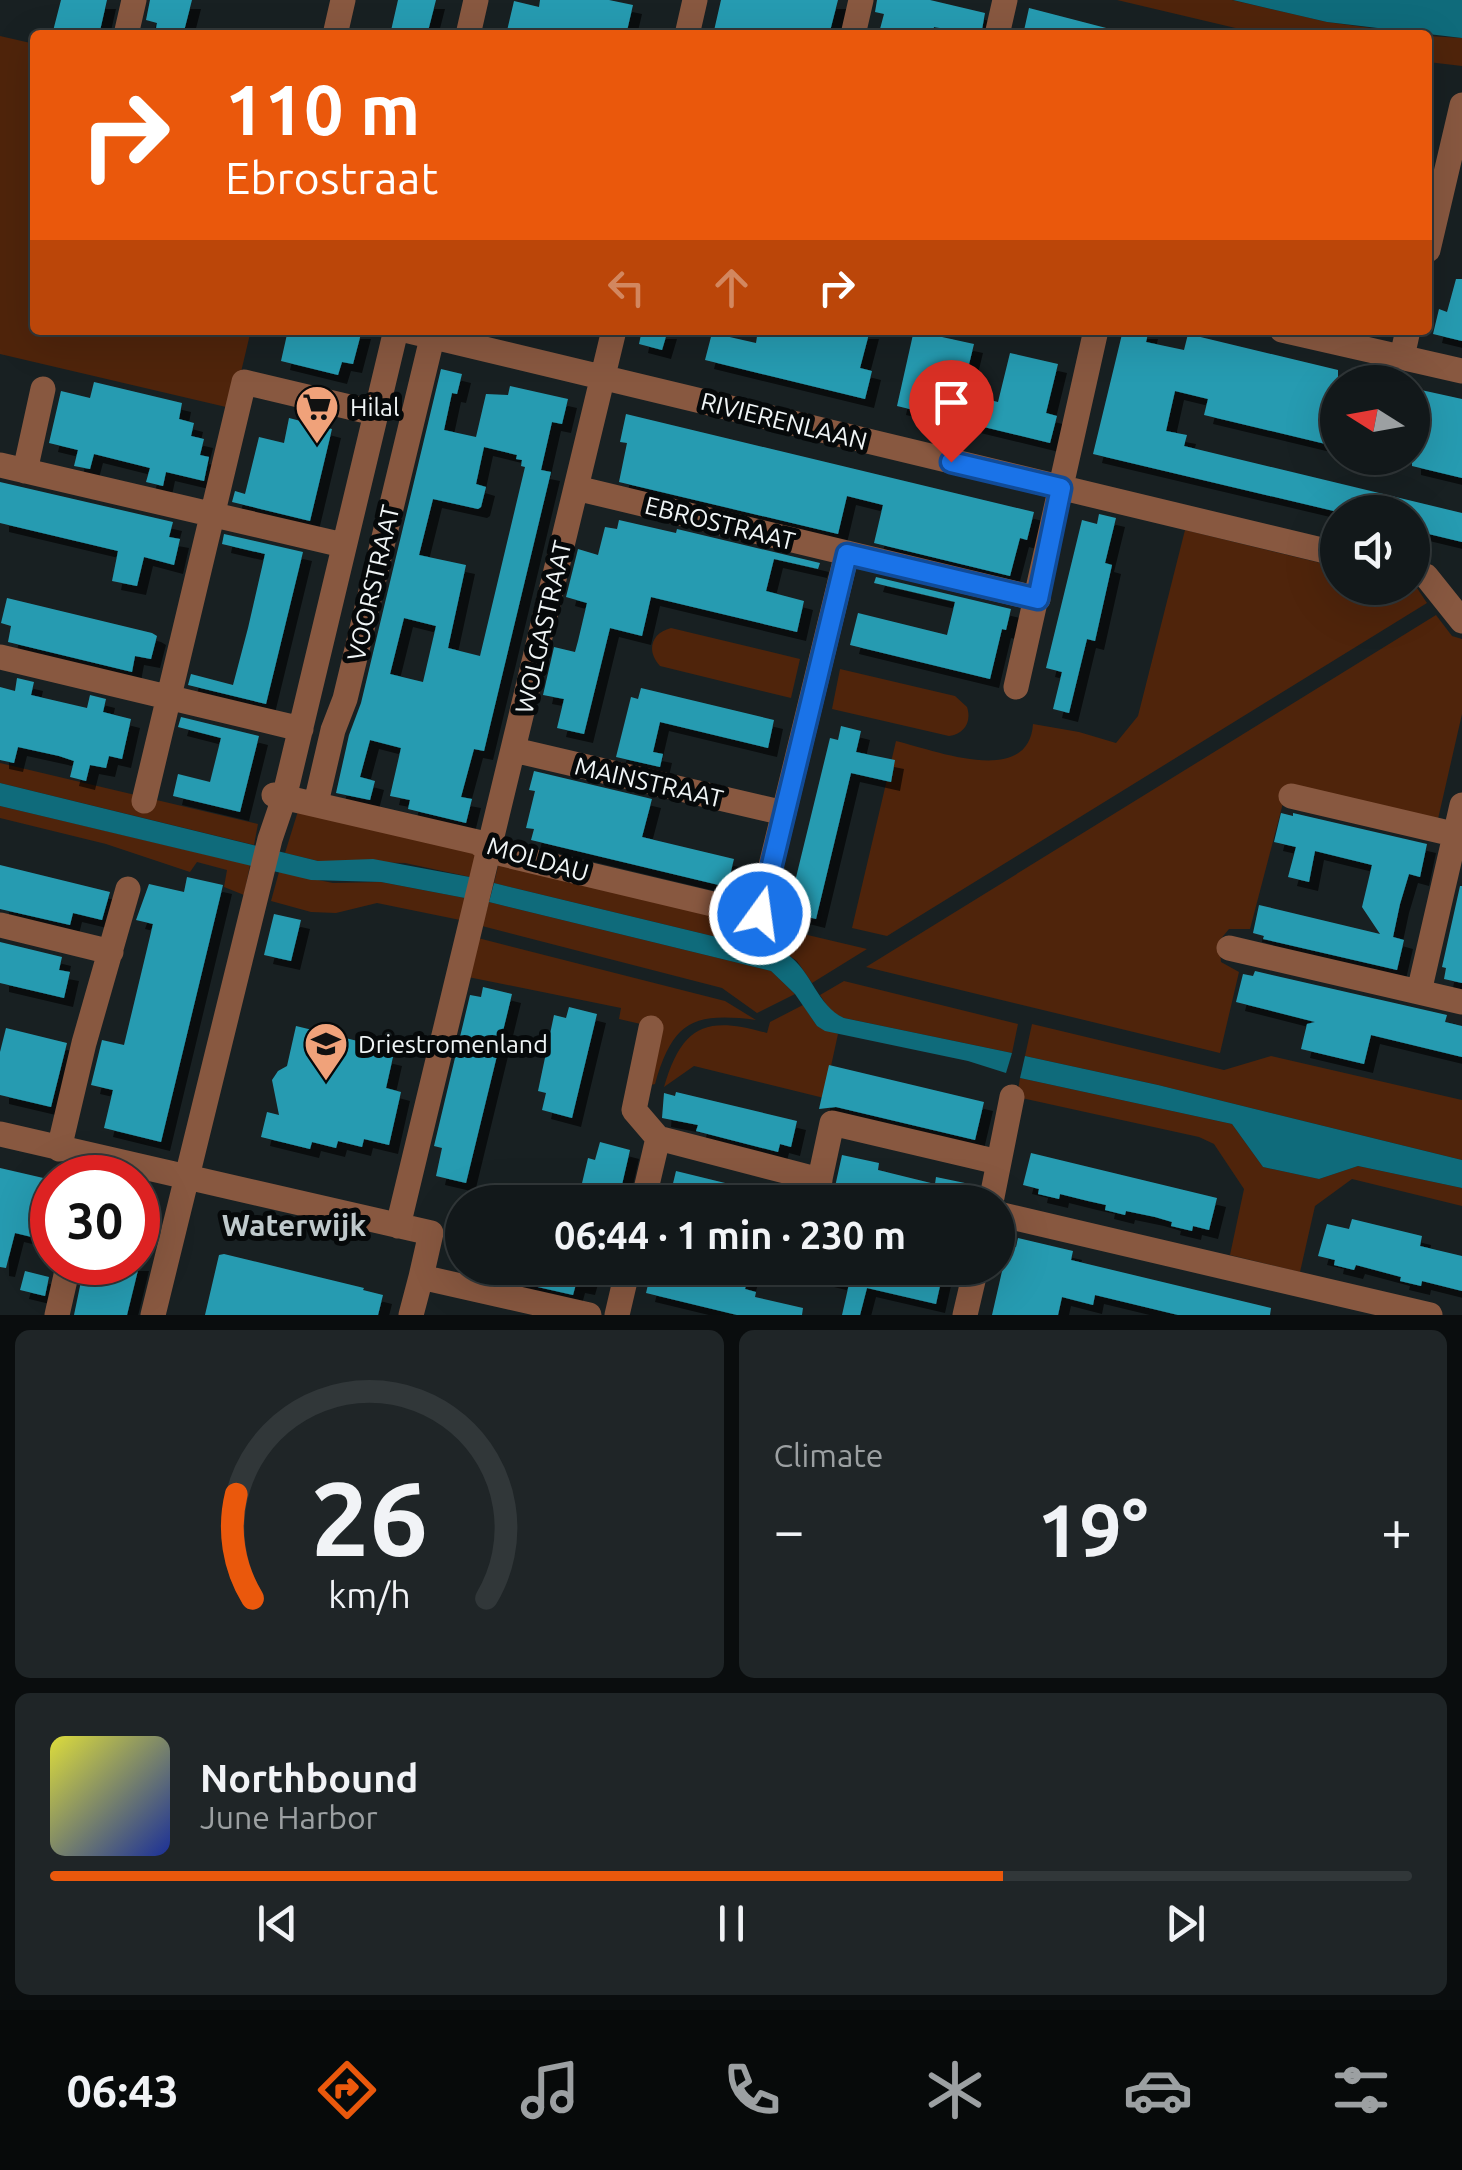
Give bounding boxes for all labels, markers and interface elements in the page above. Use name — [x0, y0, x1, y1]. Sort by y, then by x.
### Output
icon: right — [60, 70, 190, 200]
text: 110 m — [225, 70, 420, 148]
text: Ebrostraat — [225, 152, 438, 203]
icon: left — [599, 260, 654, 315]
icon: ahead — [704, 260, 759, 315]
icon: right — [809, 260, 864, 315]
pin — [909, 360, 994, 463]
north arrow — [1320, 365, 1430, 475]
map controls — [1320, 365, 1430, 605]
icon: arrive — [924, 375, 979, 430]
supermarket icon: Hilal — [294, 384, 340, 445]
street label: RIVIERENLAAN — [698, 387, 870, 455]
place label: Hilal — [350, 393, 400, 421]
street label: EBROSTRAAT — [642, 491, 798, 555]
button: sound — [1320, 495, 1430, 605]
street label: VOORSTRAAT — [341, 502, 405, 664]
street label: WOLGASTRAAT — [509, 538, 577, 716]
street label: MAINSTRAAT — [572, 751, 726, 813]
street label: MOLDAU — [484, 831, 592, 887]
position arrow — [708, 862, 812, 966]
school or university icon: Driestromenland — [303, 1021, 349, 1082]
place label: Driestromenland — [358, 1030, 548, 1058]
speed limit sign: 30 — [30, 1155, 160, 1285]
district label: Waterwijk — [222, 1208, 366, 1242]
text: 06:44 · 1 min · 230 m — [554, 1214, 906, 1256]
text: Climate — [774, 1437, 884, 1473]
text: 26 — [311, 1459, 428, 1576]
text: 19° — [1037, 1487, 1148, 1571]
text: − — [774, 1499, 805, 1560]
text: + — [1381, 1499, 1412, 1560]
text: km/h — [328, 1575, 411, 1615]
text: Northbound — [200, 1757, 418, 1799]
text: June Harbor — [200, 1799, 378, 1835]
icon: previous — [250, 1896, 305, 1951]
icon: pause — [704, 1896, 759, 1951]
icon: next — [1158, 1896, 1213, 1951]
icon: directions — [312, 2055, 382, 2125]
icon: music — [515, 2055, 585, 2125]
icon: phone — [717, 2055, 787, 2125]
icon: climate — [920, 2055, 990, 2125]
icon: car — [1123, 2055, 1193, 2125]
icon: filters — [1326, 2055, 1396, 2125]
text: 06:43 — [66, 2065, 179, 2116]

